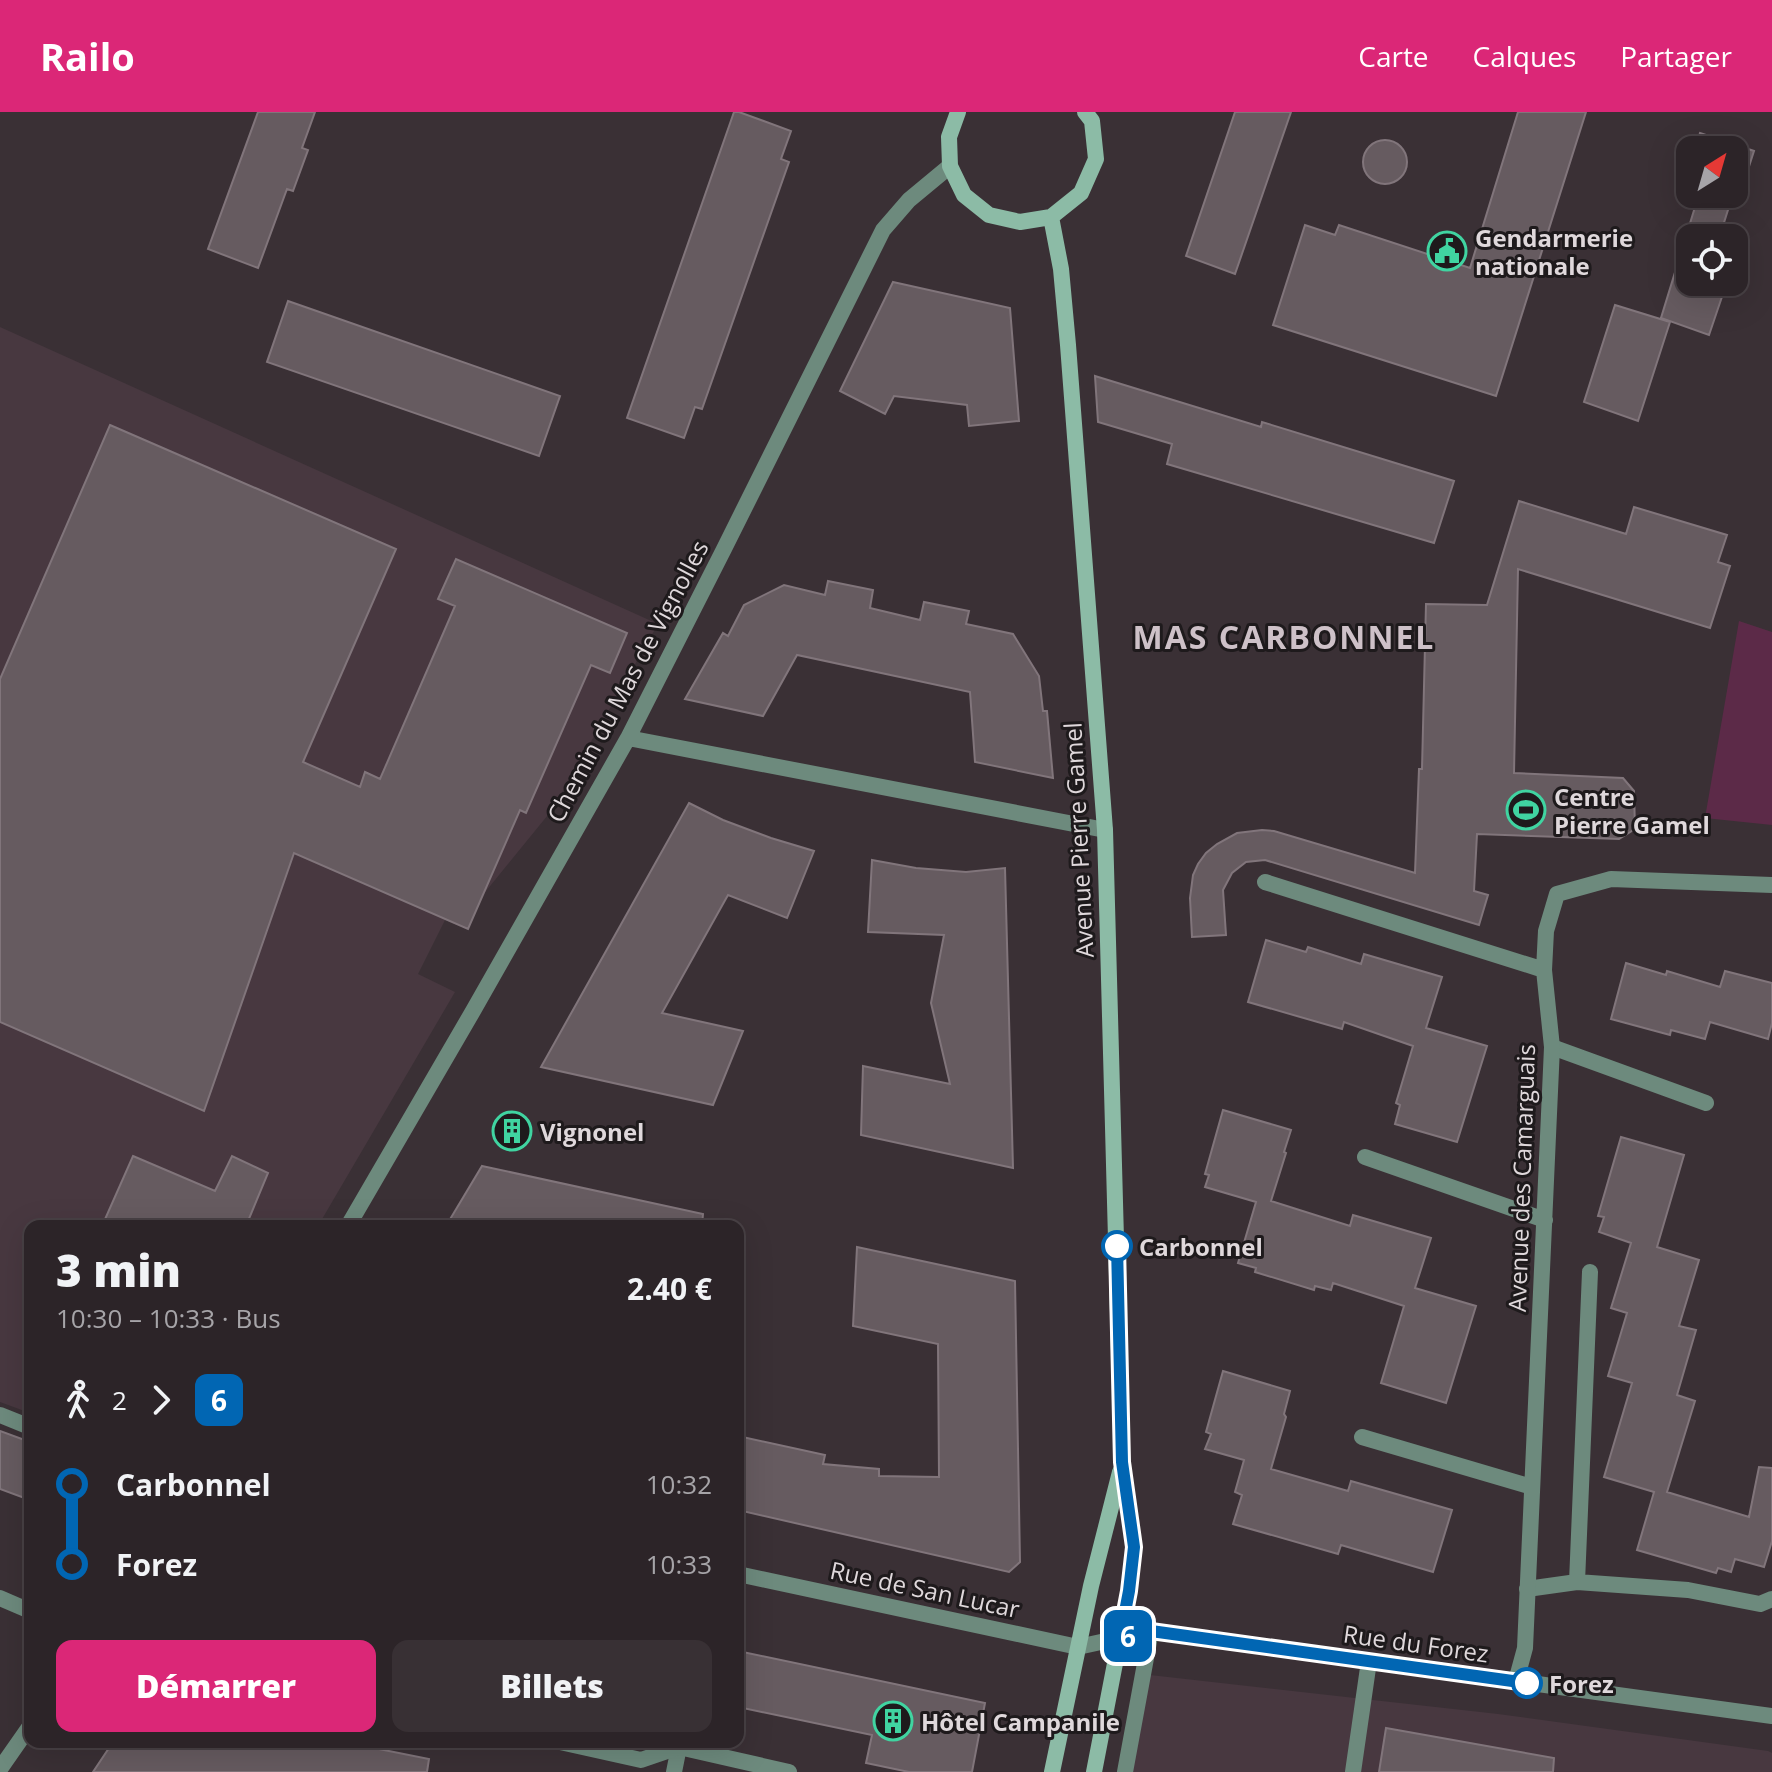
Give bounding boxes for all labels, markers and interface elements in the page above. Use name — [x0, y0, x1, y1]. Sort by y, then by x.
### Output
text: Railo — [40, 30, 135, 82]
text: Carte — [1358, 37, 1429, 75]
text: Calques — [1473, 37, 1576, 75]
text: Partager — [1620, 37, 1732, 75]
north arrow — [1676, 136, 1748, 208]
map controls — [1676, 136, 1748, 296]
place label: Gendarmerie nationale — [1475, 221, 1633, 282]
button: locate — [1676, 224, 1748, 296]
public building icon: Gendarmerie nationale — [1426, 230, 1468, 272]
street label: Chemin du Mas de Vignolles — [539, 534, 715, 828]
district label: MAS CARBONNEL — [1133, 615, 1435, 658]
street label: Avenue Pierre Gamel — [1055, 721, 1101, 959]
place label: Centre Pierre Gamel — [1554, 780, 1710, 841]
sports icon: Centre Pierre Gamel — [1505, 789, 1547, 831]
street label: Avenue des Camarguais — [1500, 1043, 1542, 1313]
building icon: Vignonel — [491, 1110, 533, 1152]
place label: Vignonel — [540, 1115, 644, 1148]
place label: Carbonnel — [1139, 1230, 1263, 1263]
marker: Carbonnel — [1102, 1231, 1132, 1261]
text: 3 min — [56, 1240, 181, 1300]
text: 2.40 € — [627, 1268, 712, 1309]
text: 10:30 – 10:33 · Bus — [56, 1300, 281, 1336]
icon: walk — [56, 1378, 100, 1422]
icon: forward — [139, 1378, 183, 1422]
text: 6 — [211, 1381, 227, 1419]
text: 2 — [112, 1382, 127, 1418]
text: Carbonnel — [116, 1464, 271, 1505]
text: 10:32 — [646, 1466, 712, 1502]
text: Forez — [116, 1544, 197, 1585]
text: 10:33 — [646, 1546, 712, 1582]
street label: Rue de San Lucar — [827, 1553, 1023, 1625]
line badge: 6 — [1102, 1610, 1154, 1662]
street label: Rue du Forez — [1341, 1616, 1491, 1670]
text: 6 — [1120, 1617, 1136, 1655]
button: Démarrer — [56, 1640, 376, 1732]
button: Billets — [392, 1640, 712, 1732]
place label: Forez — [1549, 1667, 1614, 1700]
marker: Forez — [1512, 1668, 1542, 1698]
building icon: Hôtel Campanile — [872, 1700, 914, 1742]
place label: Hôtel Campanile — [921, 1705, 1120, 1738]

